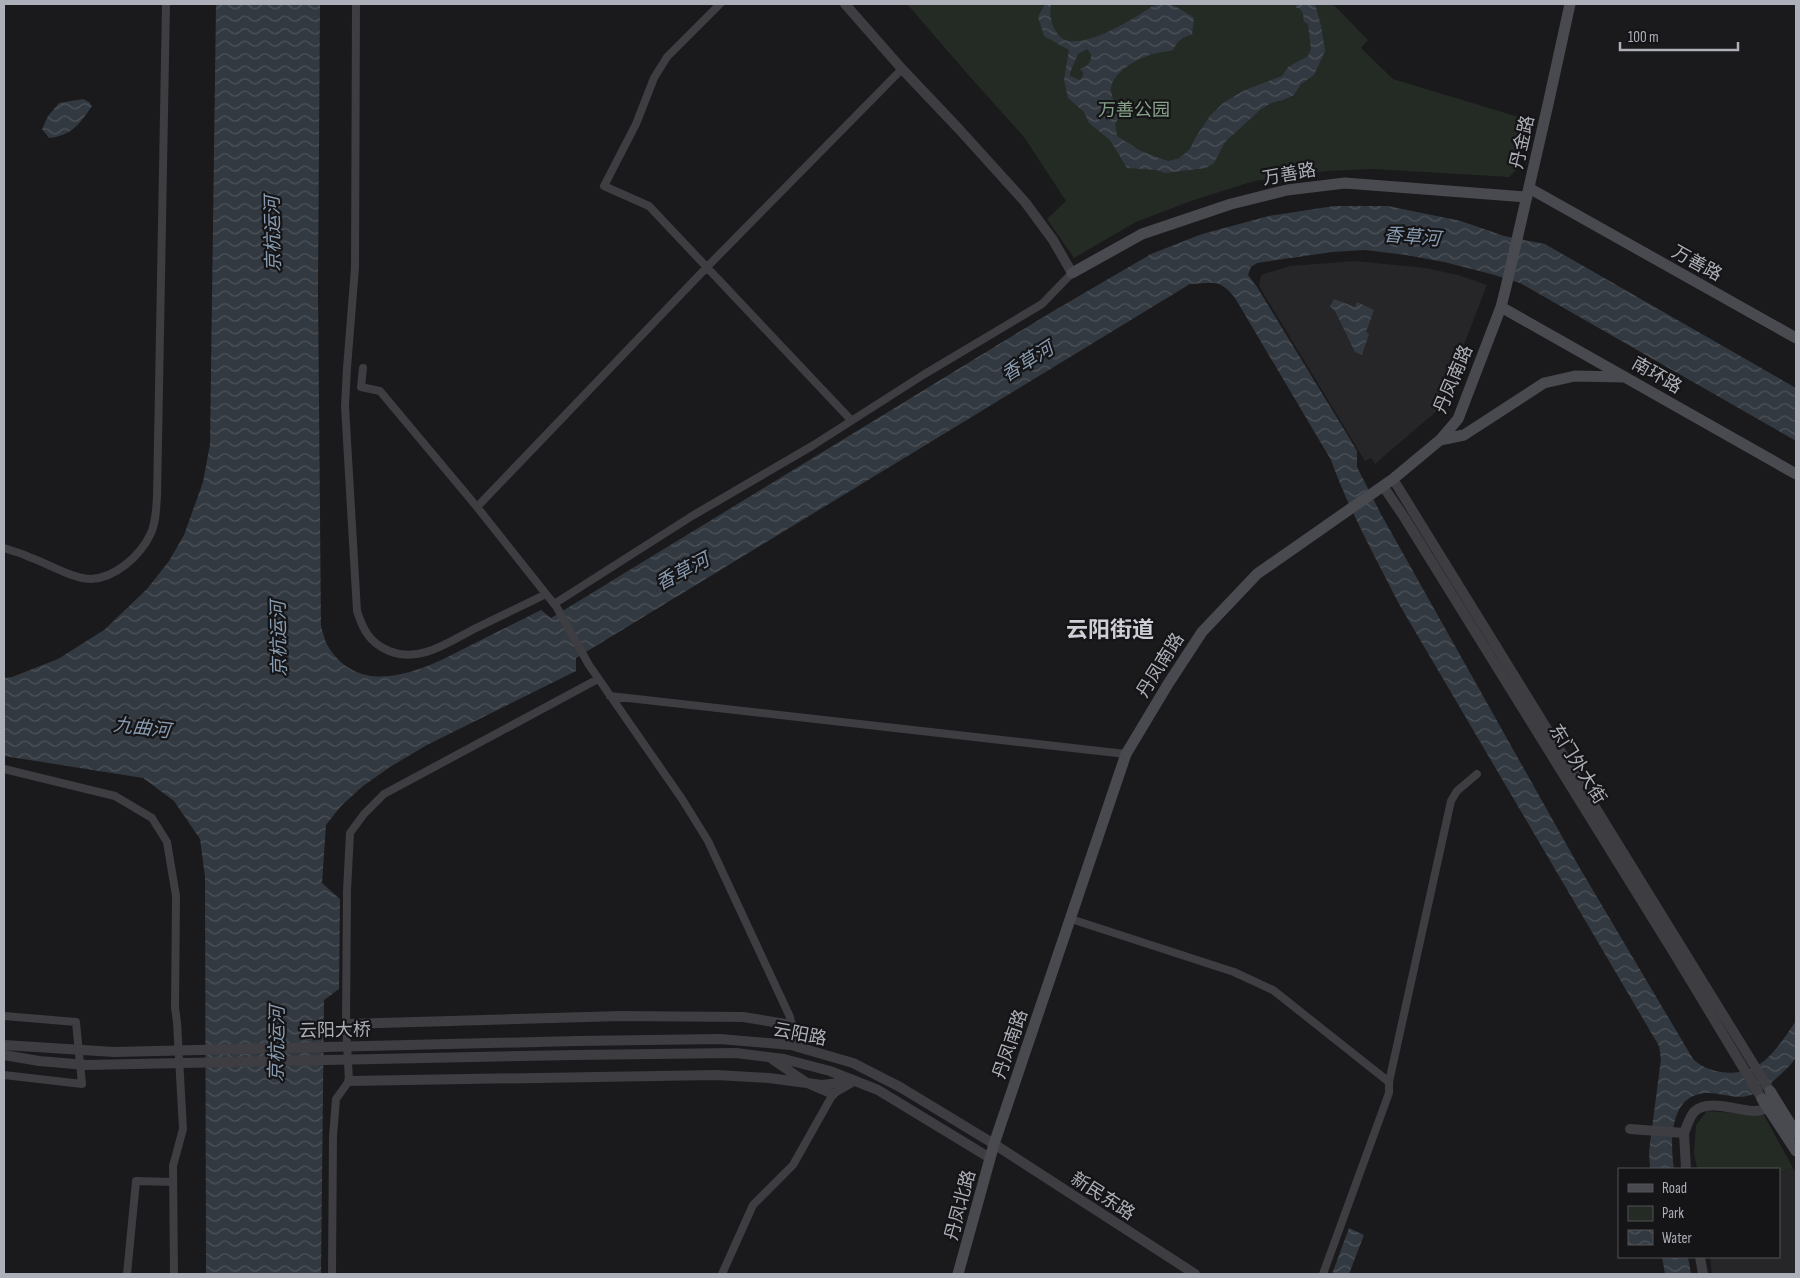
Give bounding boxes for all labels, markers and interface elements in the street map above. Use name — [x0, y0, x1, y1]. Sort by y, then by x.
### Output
scale bar — [1620, 20, 1738, 52]
text: 100 m — [1628, 28, 1659, 47]
park label: 万善公园 — [1098, 100, 1170, 121]
street label: 丹金路 — [1506, 113, 1539, 171]
street label: 万善路 — [1261, 159, 1317, 190]
water label: 京杭运河 — [261, 192, 286, 272]
water label: 香草河 — [1382, 224, 1445, 252]
street label: 万善路 — [1668, 241, 1725, 286]
water label: 香草河 — [998, 335, 1061, 387]
street label: 丹凤南路 — [1430, 342, 1477, 416]
street label: 南环路 — [1628, 353, 1685, 398]
water label: 香草河 — [652, 547, 717, 596]
water label: 京杭运河 — [267, 597, 292, 677]
district label: 云阳街道 — [1066, 617, 1154, 644]
street label: 丹凤南路 — [1132, 629, 1188, 701]
water label: 九曲河 — [112, 714, 175, 744]
street label: 东门外大街 — [1545, 721, 1610, 808]
water label: 京杭运河 — [265, 1002, 290, 1082]
street label: 丹凤南路 — [989, 1007, 1032, 1082]
street label: 云阳大桥 — [299, 1019, 371, 1042]
street label: 云阳路 — [771, 1019, 828, 1050]
street label: 丹凤北路 — [941, 1168, 980, 1243]
street label: 新民东路 — [1067, 1168, 1139, 1225]
legend — [1618, 1168, 1780, 1258]
text: Road — [1662, 1179, 1687, 1198]
text: Park — [1662, 1204, 1684, 1223]
text: Water — [1662, 1229, 1693, 1248]

